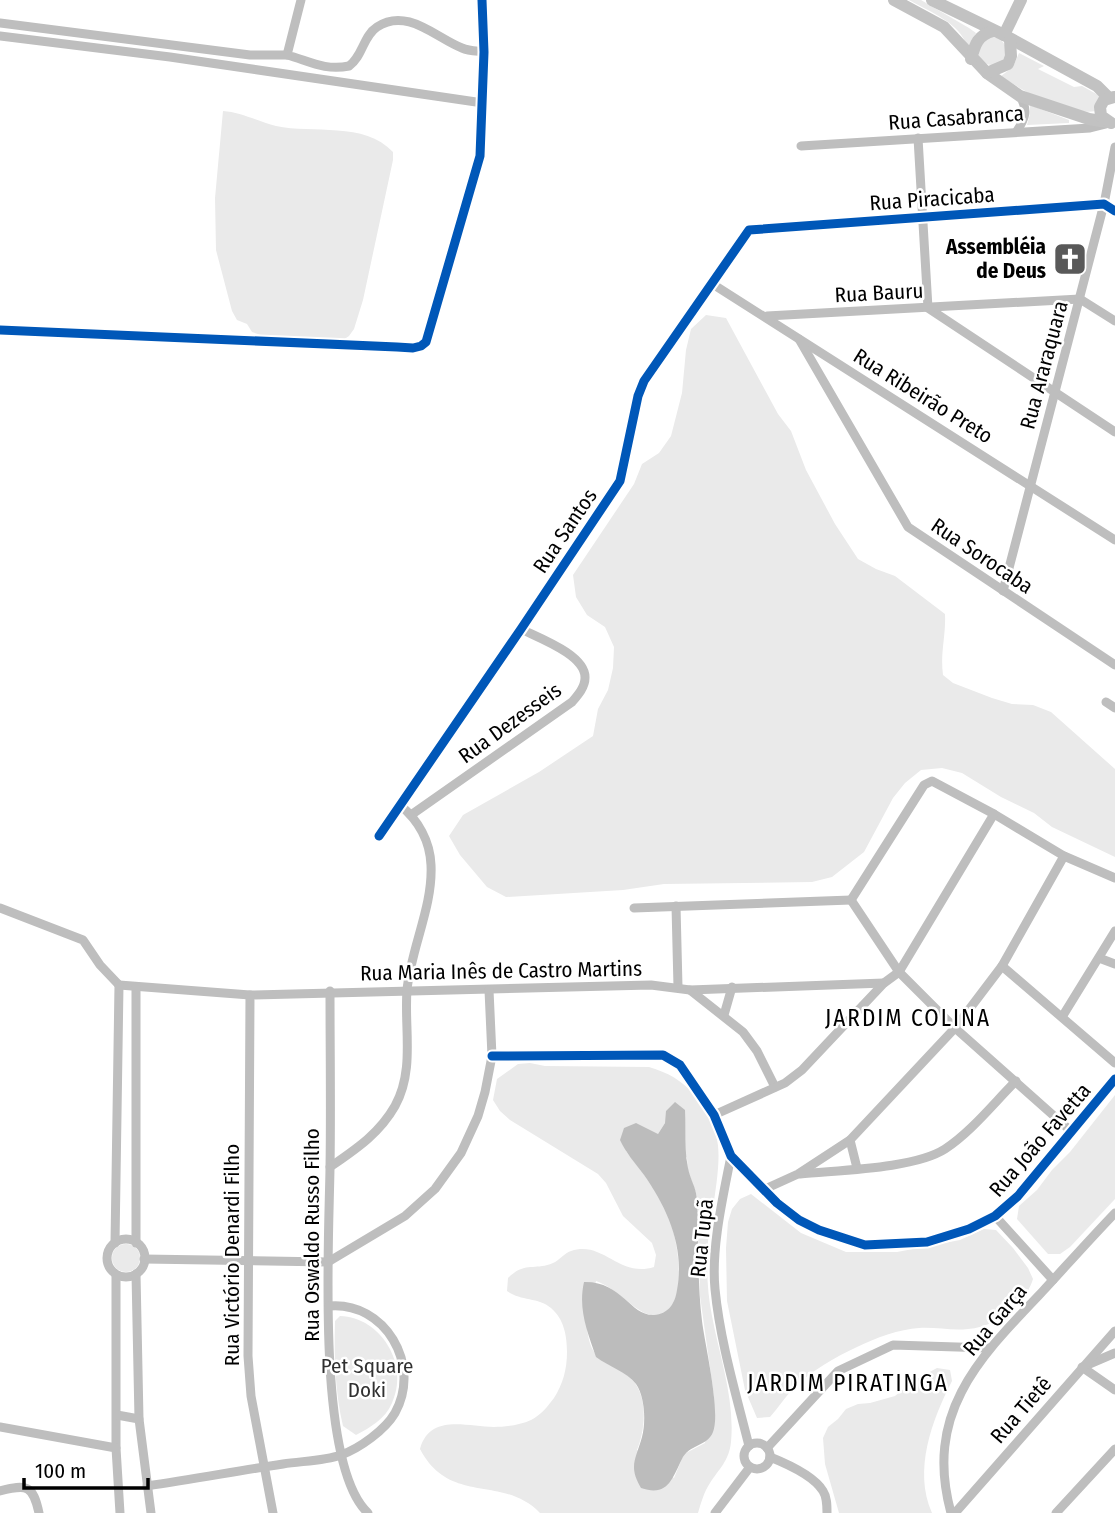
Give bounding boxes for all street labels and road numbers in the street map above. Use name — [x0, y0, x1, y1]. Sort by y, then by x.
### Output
street label: Rua Casabranca — [887, 100, 1025, 136]
street label: Rua Piracicaba — [868, 182, 996, 216]
street label: Rua Bauru — [834, 278, 924, 308]
street label: Rua Araraquara — [1014, 298, 1074, 432]
street label: Rua Ribeirão Preto — [848, 343, 998, 449]
street label: Rua Santos — [527, 484, 603, 578]
street label: Rua Sorocaba — [926, 512, 1038, 600]
street label: Rua Dezesseis — [453, 677, 567, 769]
street label: Rua Maria Inês de Castro Martins — [360, 956, 642, 986]
street label: Rua João Favetta — [984, 1078, 1096, 1202]
street label: Rua Oswaldo Russo Filho — [299, 1128, 325, 1342]
street label: Rua Victório Denardi Filho — [219, 1144, 245, 1366]
street label: Rua Tupã — [685, 1197, 719, 1279]
street label: Rua Garça — [957, 1279, 1033, 1361]
street label: Rua Tietê — [985, 1371, 1057, 1449]

